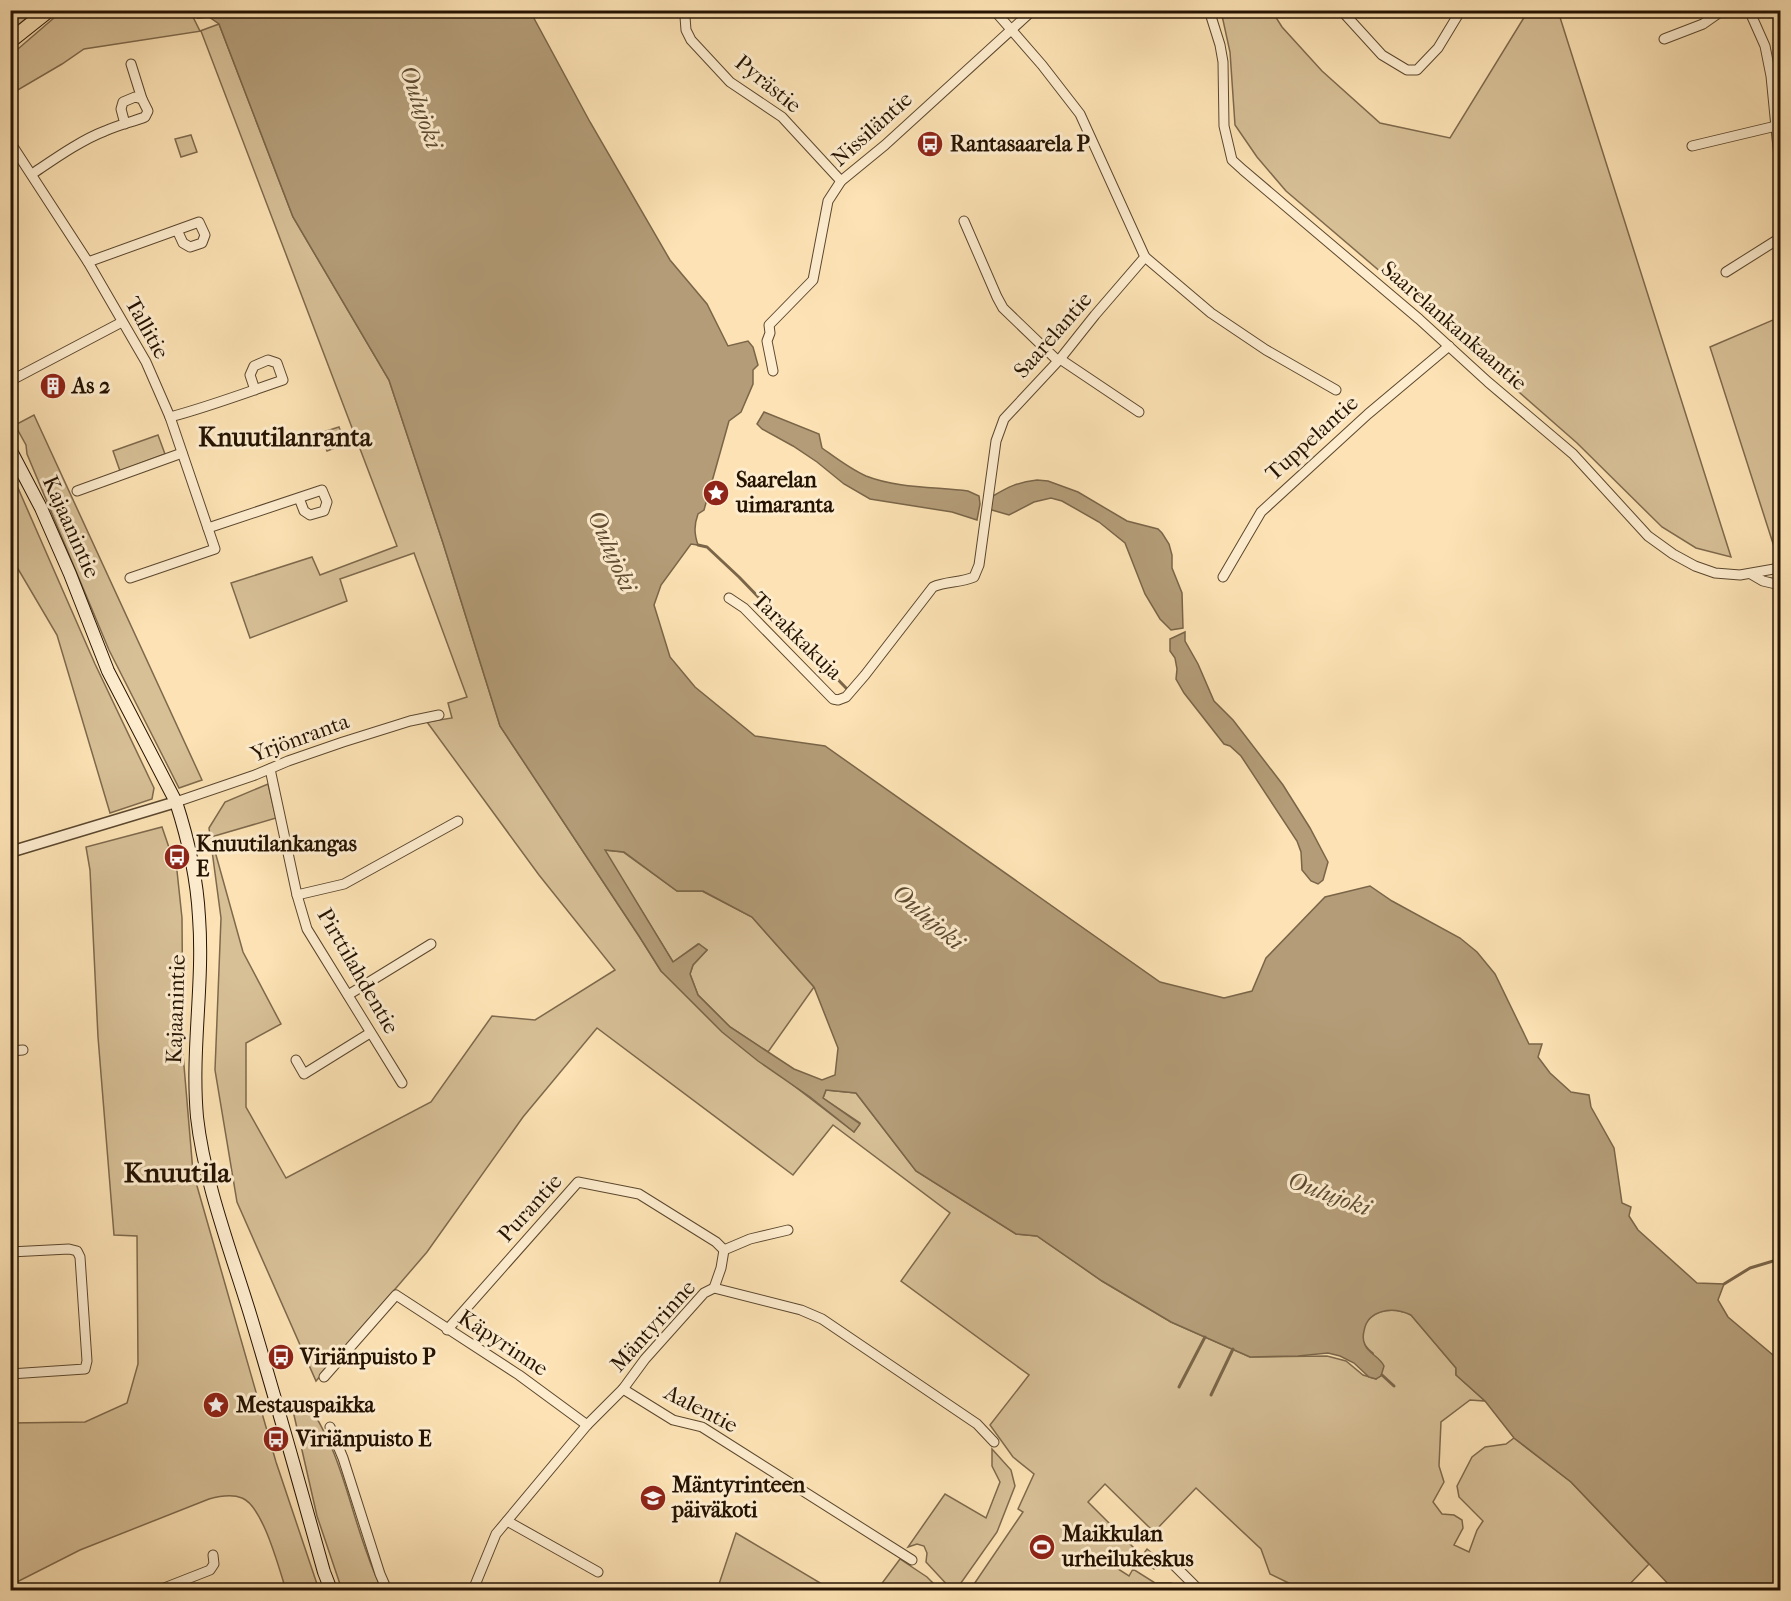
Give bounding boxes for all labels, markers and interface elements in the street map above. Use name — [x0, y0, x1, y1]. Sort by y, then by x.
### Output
street label: Pyrästie — [730, 49, 806, 119]
water label: Oulujoki — [394, 62, 449, 154]
street label: Nissiläntie — [826, 86, 918, 172]
bus stop icon: Rantasaarela P — [915, 129, 945, 159]
place label: Rantasaarela P — [950, 131, 1091, 157]
street label: Saarelankankaantie — [1376, 256, 1532, 396]
street label: Saarelantie — [1009, 287, 1098, 383]
street label: Tallitie — [119, 293, 175, 364]
building icon: As 2 — [38, 371, 68, 401]
place label: As 2 — [70, 373, 110, 399]
street label: Tuppelantie — [1260, 390, 1364, 486]
district label: Knuutilanranta — [198, 422, 373, 453]
place label: Saarelan uimaranta — [735, 467, 834, 518]
street label: Kajaanintie — [37, 472, 105, 582]
place icon: Saarelan uimaranta — [701, 478, 731, 508]
water label: Oulujoki — [582, 506, 643, 598]
street label: Tarakkakuja — [747, 587, 848, 686]
street label: Yrjönranta — [246, 708, 353, 768]
place label: Knuutilankangas E — [196, 831, 357, 882]
bus stop icon: Knuutilankangas E — [162, 842, 192, 872]
water label: Oulujoki — [886, 878, 971, 957]
street label: Pirttilahdentie — [312, 904, 404, 1038]
street label: Kajaanintie — [161, 954, 191, 1064]
district label: Knuutila — [124, 1156, 231, 1189]
water label: Oulujoki — [1284, 1166, 1376, 1223]
street label: Purantie — [493, 1168, 567, 1248]
street label: Mäntyrinne — [605, 1275, 701, 1377]
street label: Käpyrinne — [453, 1304, 553, 1382]
bus stop icon: Viriänpuisto P — [266, 1342, 296, 1372]
place label: Viriänpuisto P — [299, 1344, 436, 1370]
street label: Aalentie — [659, 1379, 742, 1439]
place icon: Mestauspaikka — [201, 1390, 231, 1420]
place label: Mestauspaikka — [235, 1392, 376, 1418]
bus stop icon: Viriänpuisto E — [261, 1424, 291, 1454]
place label: Viriänpuisto E — [295, 1426, 432, 1452]
place label: Mäntyrinteen päiväkoti — [671, 1472, 806, 1523]
school or university icon: Mäntyrinteen päiväkoti — [638, 1483, 668, 1513]
place label: Maikkulan urheilukeskus — [1061, 1521, 1194, 1572]
sports icon: Maikkulan urheilukeskus — [1027, 1532, 1057, 1562]

